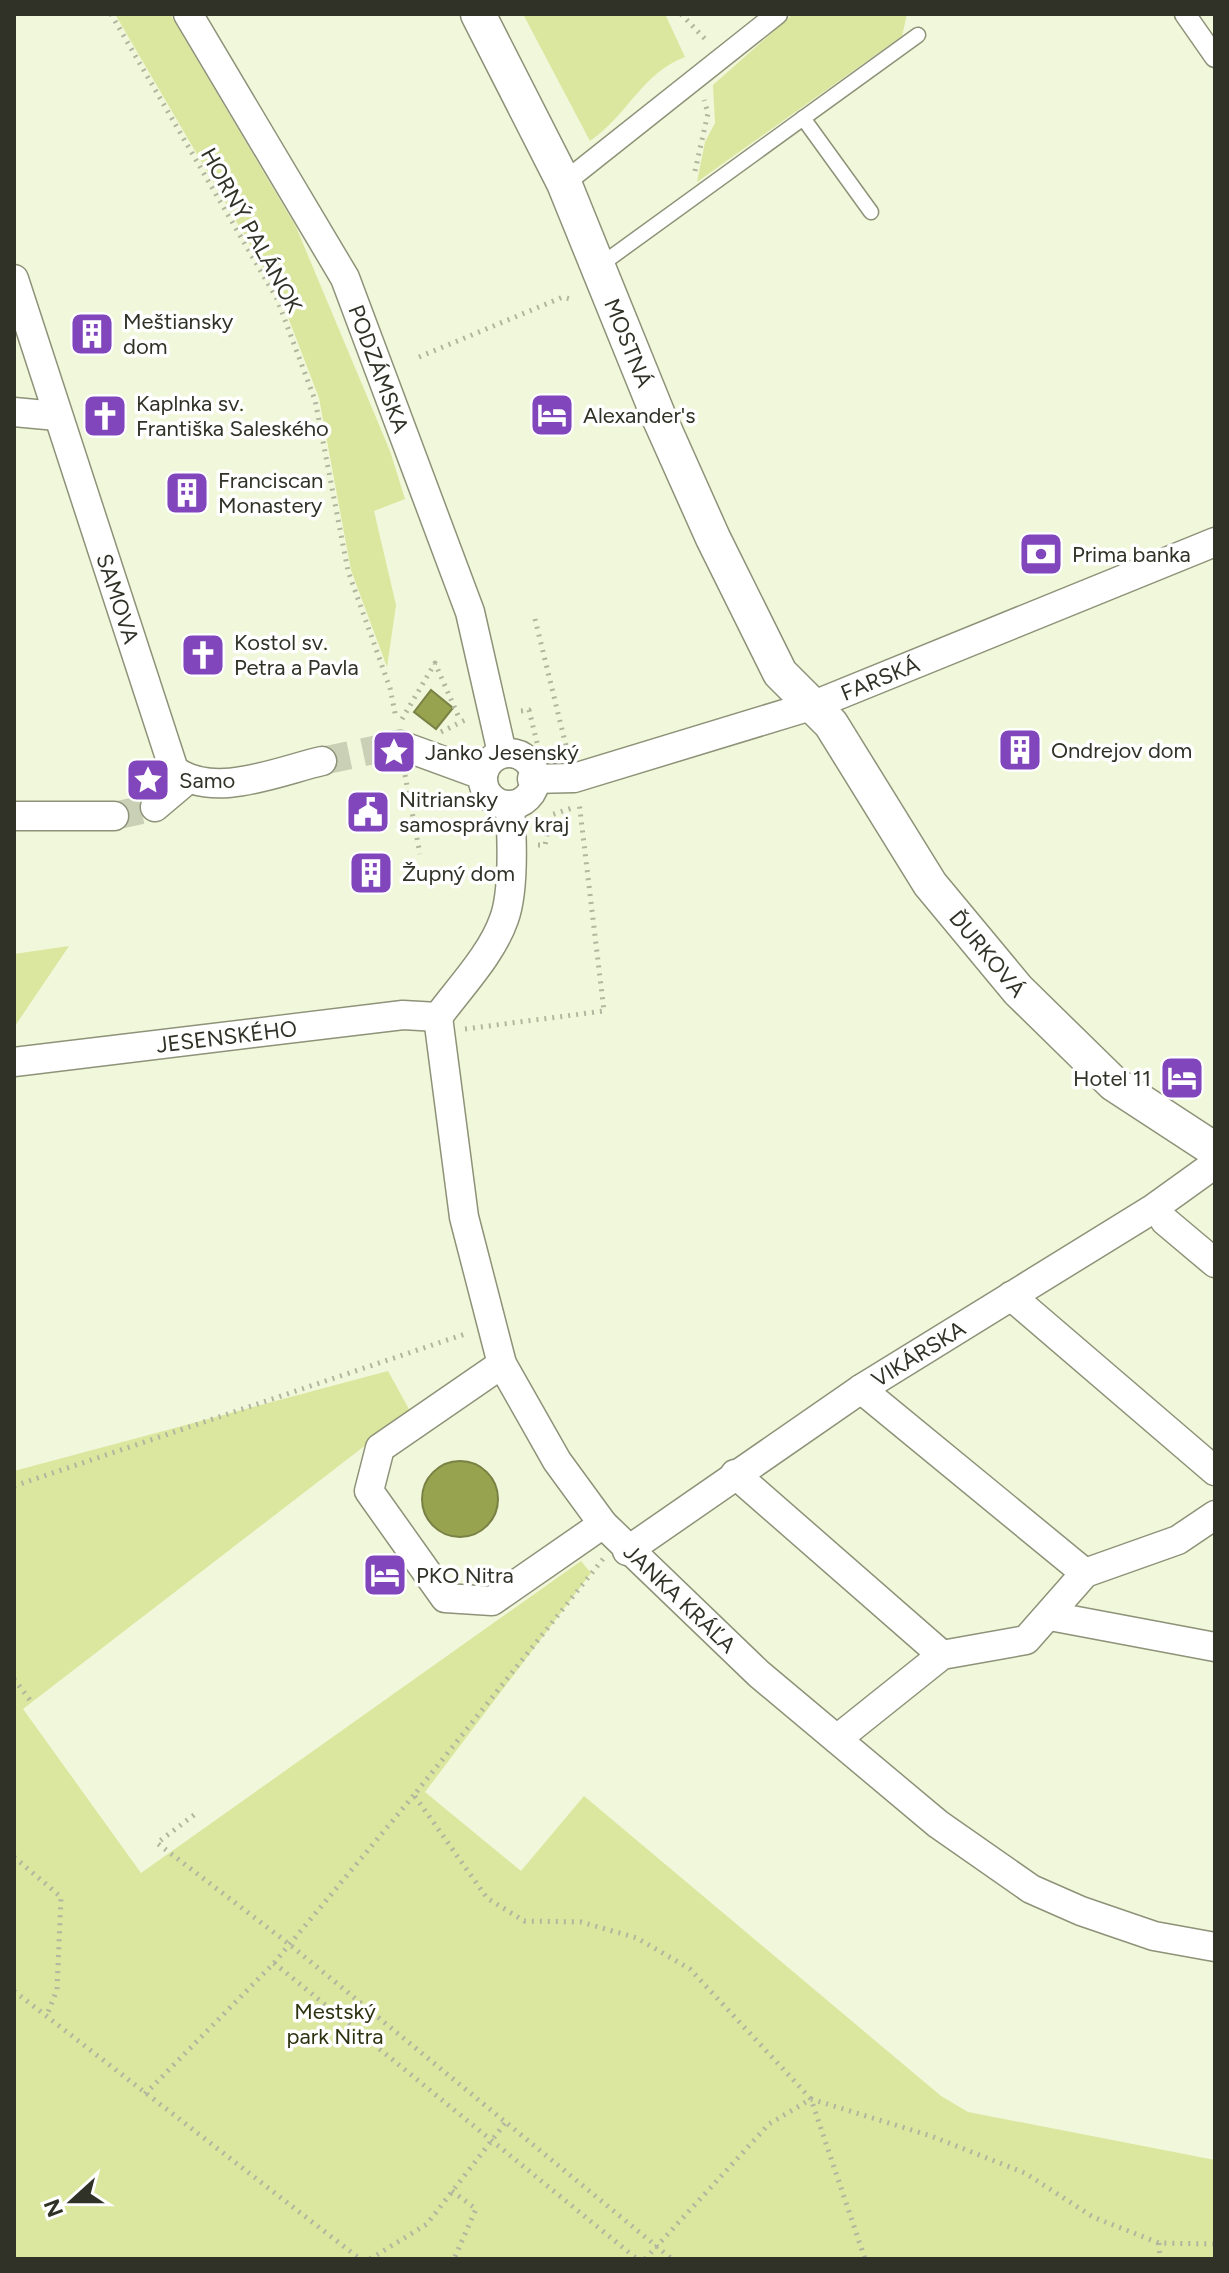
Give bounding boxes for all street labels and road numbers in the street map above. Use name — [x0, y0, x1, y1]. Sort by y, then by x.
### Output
street label: HORNÝ PALÁNOK — [195, 143, 308, 318]
street label: MOSTNÁ — [598, 295, 658, 391]
street label: PODZÁMSKA — [342, 301, 415, 437]
street label: SAMOVA — [90, 550, 145, 647]
street label: FARSKÁ — [837, 651, 923, 707]
street label: ĎURKOVÁ — [943, 905, 1031, 1003]
street label: JESENSKÉHO — [155, 1015, 298, 1059]
street label: VIKÁRSKA — [867, 1315, 971, 1393]
street label: JANKA KRÁĽA — [618, 1538, 742, 1659]

